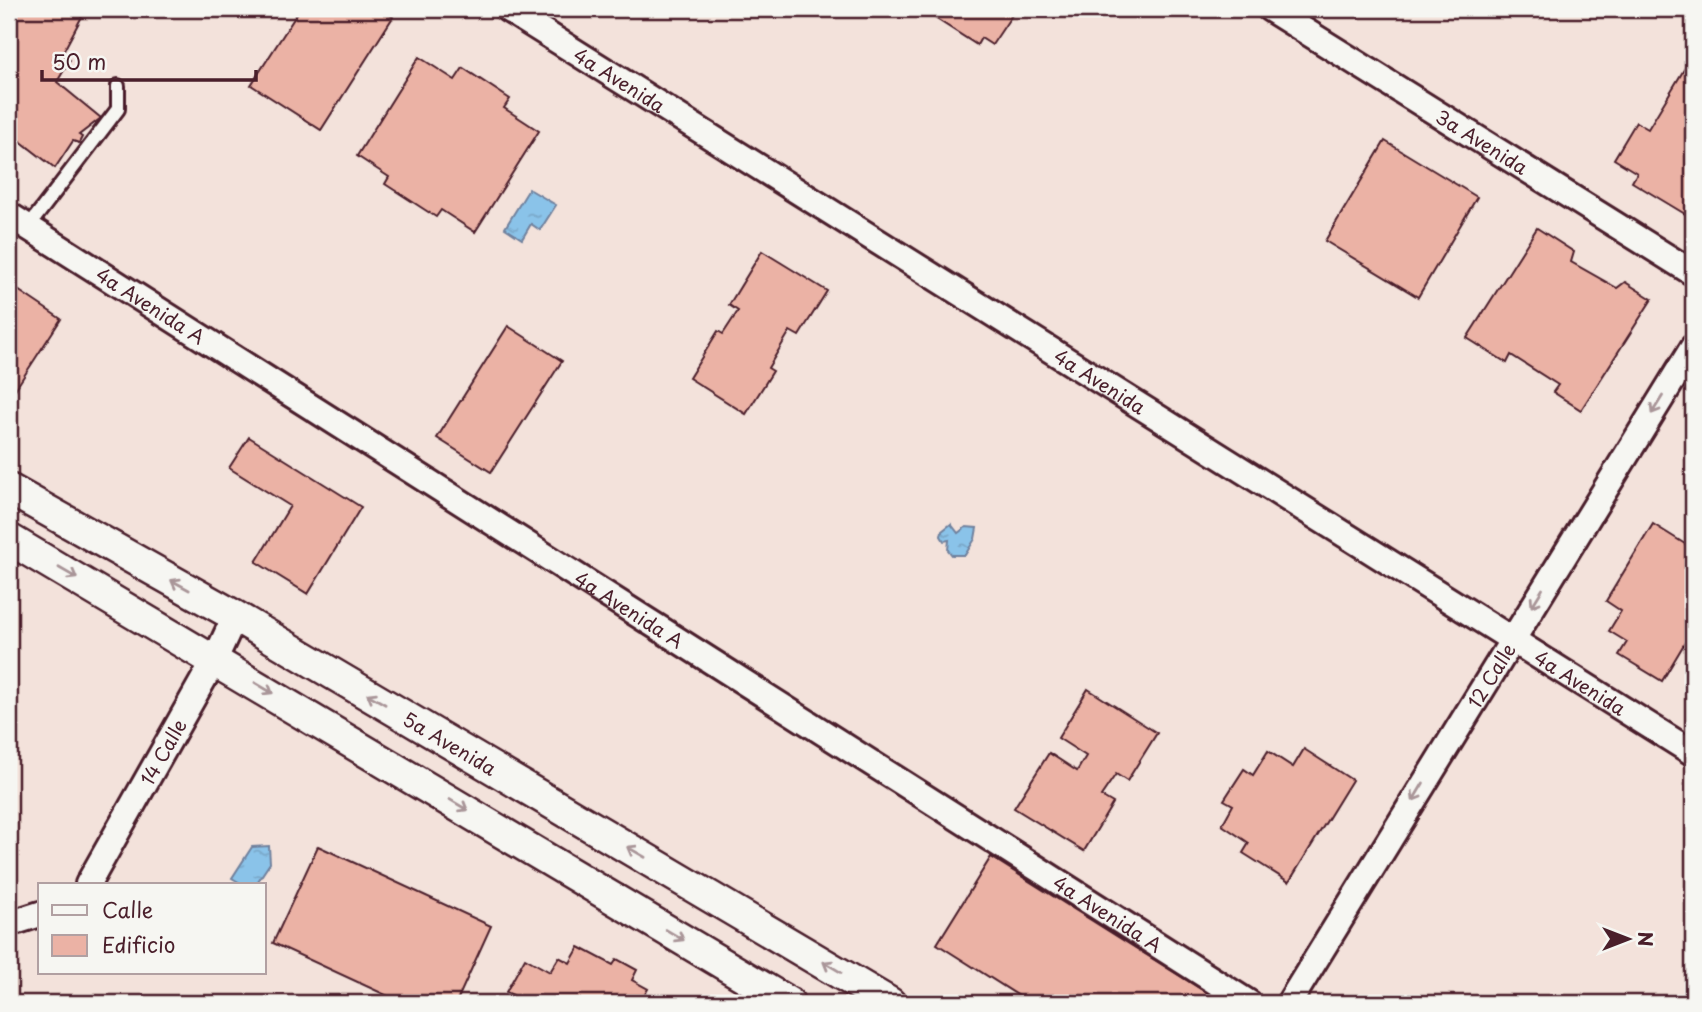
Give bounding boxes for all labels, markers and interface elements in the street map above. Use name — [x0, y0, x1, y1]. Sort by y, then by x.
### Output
scale bar — [42, 38, 256, 82]
street label: 4a Avenida — [568, 40, 671, 119]
text: 50 m — [52, 45, 106, 77]
street label: 3a Avenida — [1431, 102, 1534, 181]
street label: 4a Avenida A — [91, 260, 211, 350]
street label: 4a Avenida — [1049, 342, 1151, 420]
one-way arrow — [1650, 394, 1664, 414]
street label: 4a Avenida A — [569, 564, 689, 654]
one-way arrow — [57, 566, 77, 580]
one-way arrow — [170, 578, 190, 592]
one-way arrow — [1529, 587, 1543, 607]
street label: 12 Calle — [1460, 637, 1522, 713]
street label: 4a Avenida — [1529, 643, 1632, 722]
one-way arrow — [253, 682, 273, 696]
one-way arrow — [367, 692, 387, 706]
street label: 5a Avenida — [398, 704, 502, 782]
street label: 14 Calle — [133, 713, 193, 790]
one-way arrow — [1410, 781, 1424, 801]
one-way arrow — [449, 799, 469, 813]
one-way arrow — [626, 845, 646, 859]
street label: 4a Avenida A — [1048, 868, 1168, 959]
legend — [38, 883, 266, 974]
text: Calle — [102, 893, 153, 925]
north arrow — [1594, 904, 1664, 974]
text: Edificio — [102, 928, 175, 960]
one-way arrow — [665, 928, 685, 942]
text: N — [1632, 931, 1660, 947]
one-way arrow — [822, 960, 842, 974]

